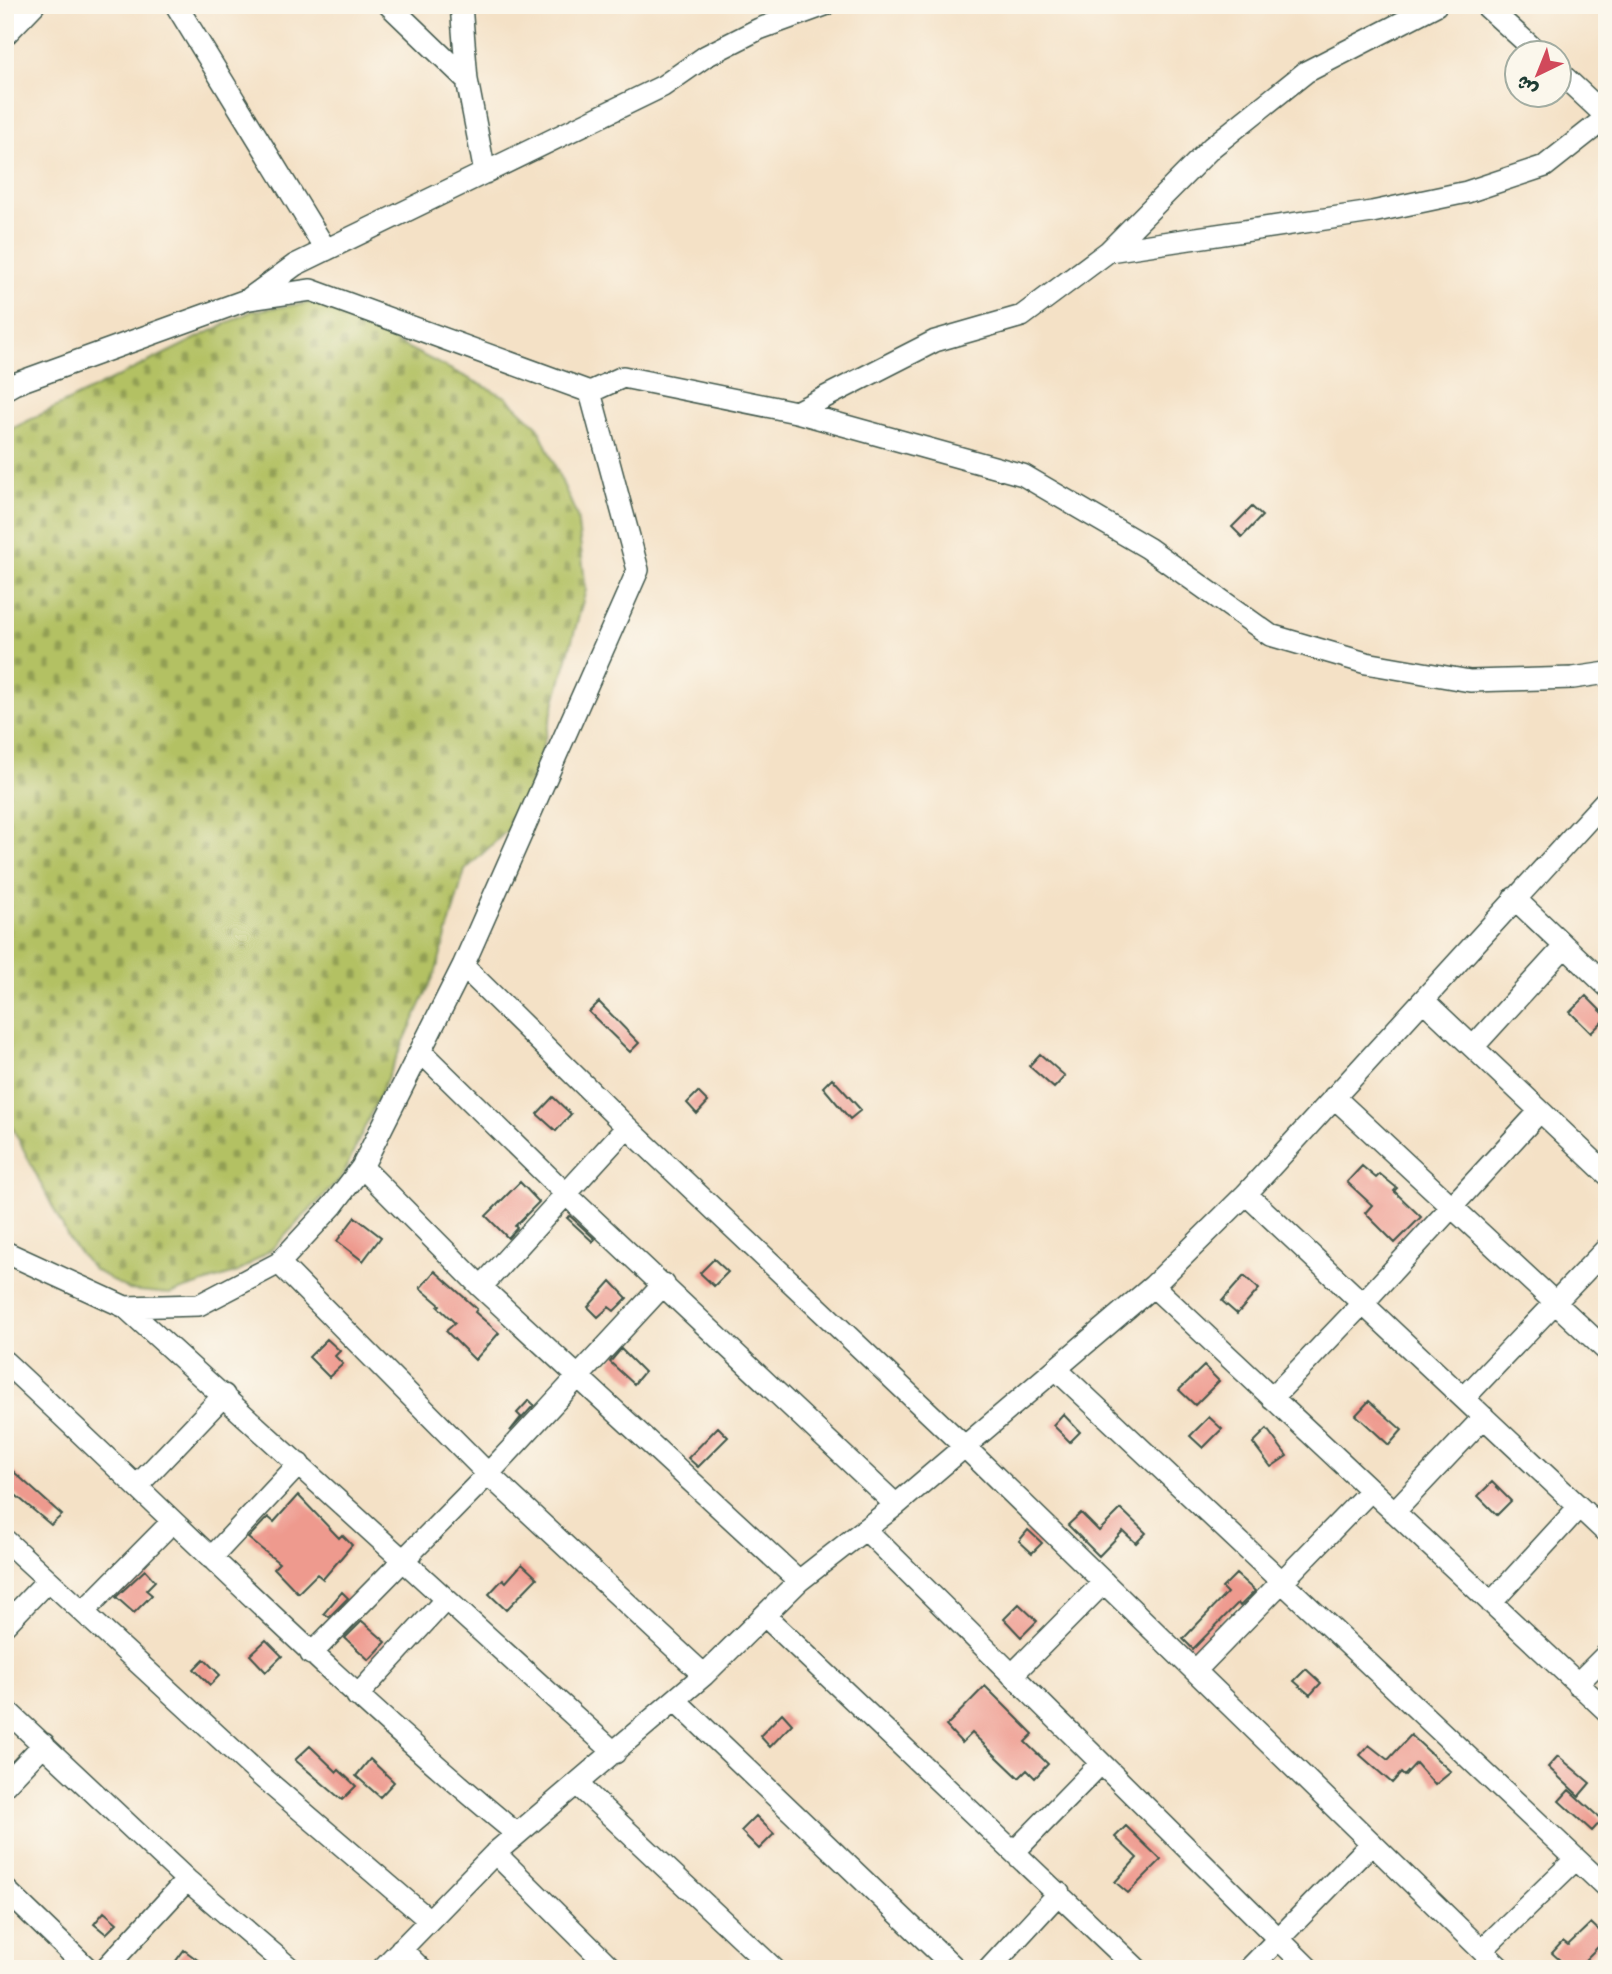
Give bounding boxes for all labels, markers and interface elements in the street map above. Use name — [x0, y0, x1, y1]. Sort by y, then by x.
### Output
north arrow — [1504, 38, 1574, 108]
text: ش — [1511, 68, 1545, 102]

